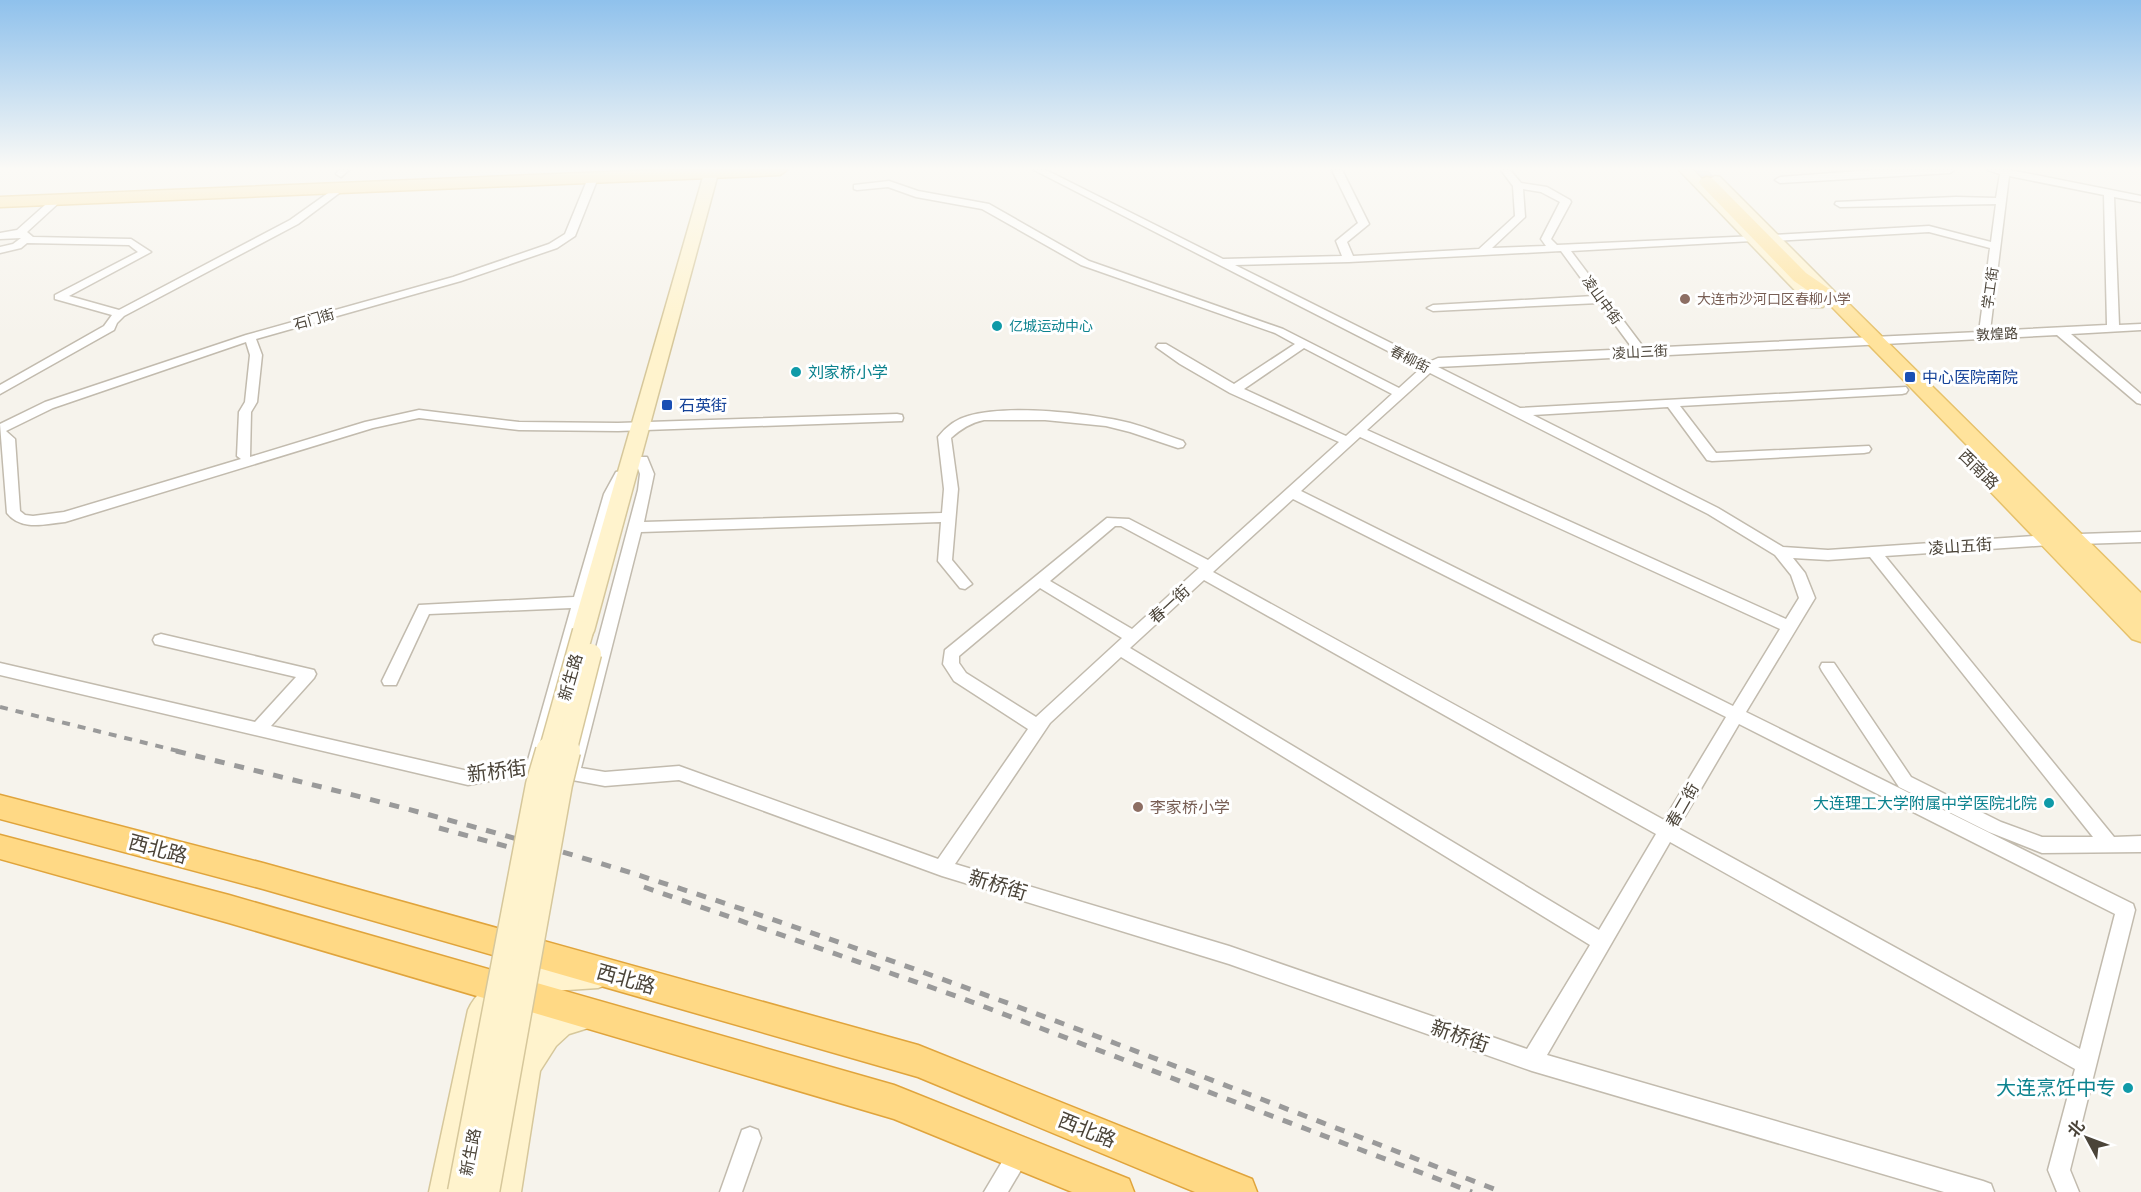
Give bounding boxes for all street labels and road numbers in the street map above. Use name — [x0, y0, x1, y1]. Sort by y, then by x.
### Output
street label: 学工街 — [1979, 266, 2002, 310]
street label: 凌山中街 — [1578, 273, 1625, 328]
street label: 石门街 — [292, 306, 337, 333]
street label: 敦煌路 — [1976, 325, 2018, 344]
street label: 春柳街 — [1387, 342, 1432, 377]
street label: 凌山三街 — [1612, 343, 1668, 362]
street label: 西南路 — [1954, 446, 2002, 494]
street label: 凌山五街 — [1928, 536, 1993, 559]
street label: 春一街 — [1146, 582, 1194, 628]
street label: 新生路 — [556, 652, 587, 703]
street label: 新桥街 — [466, 756, 528, 788]
street label: 春二街 — [1663, 780, 1704, 831]
street label: 西北路 — [126, 831, 190, 869]
street label: 新桥街 — [966, 866, 1030, 906]
street label: 西北路 — [594, 960, 658, 1000]
street label: 新桥街 — [1427, 1016, 1492, 1058]
street label: 西北路 — [1054, 1109, 1119, 1153]
street label: 新生路 — [458, 1127, 485, 1178]

